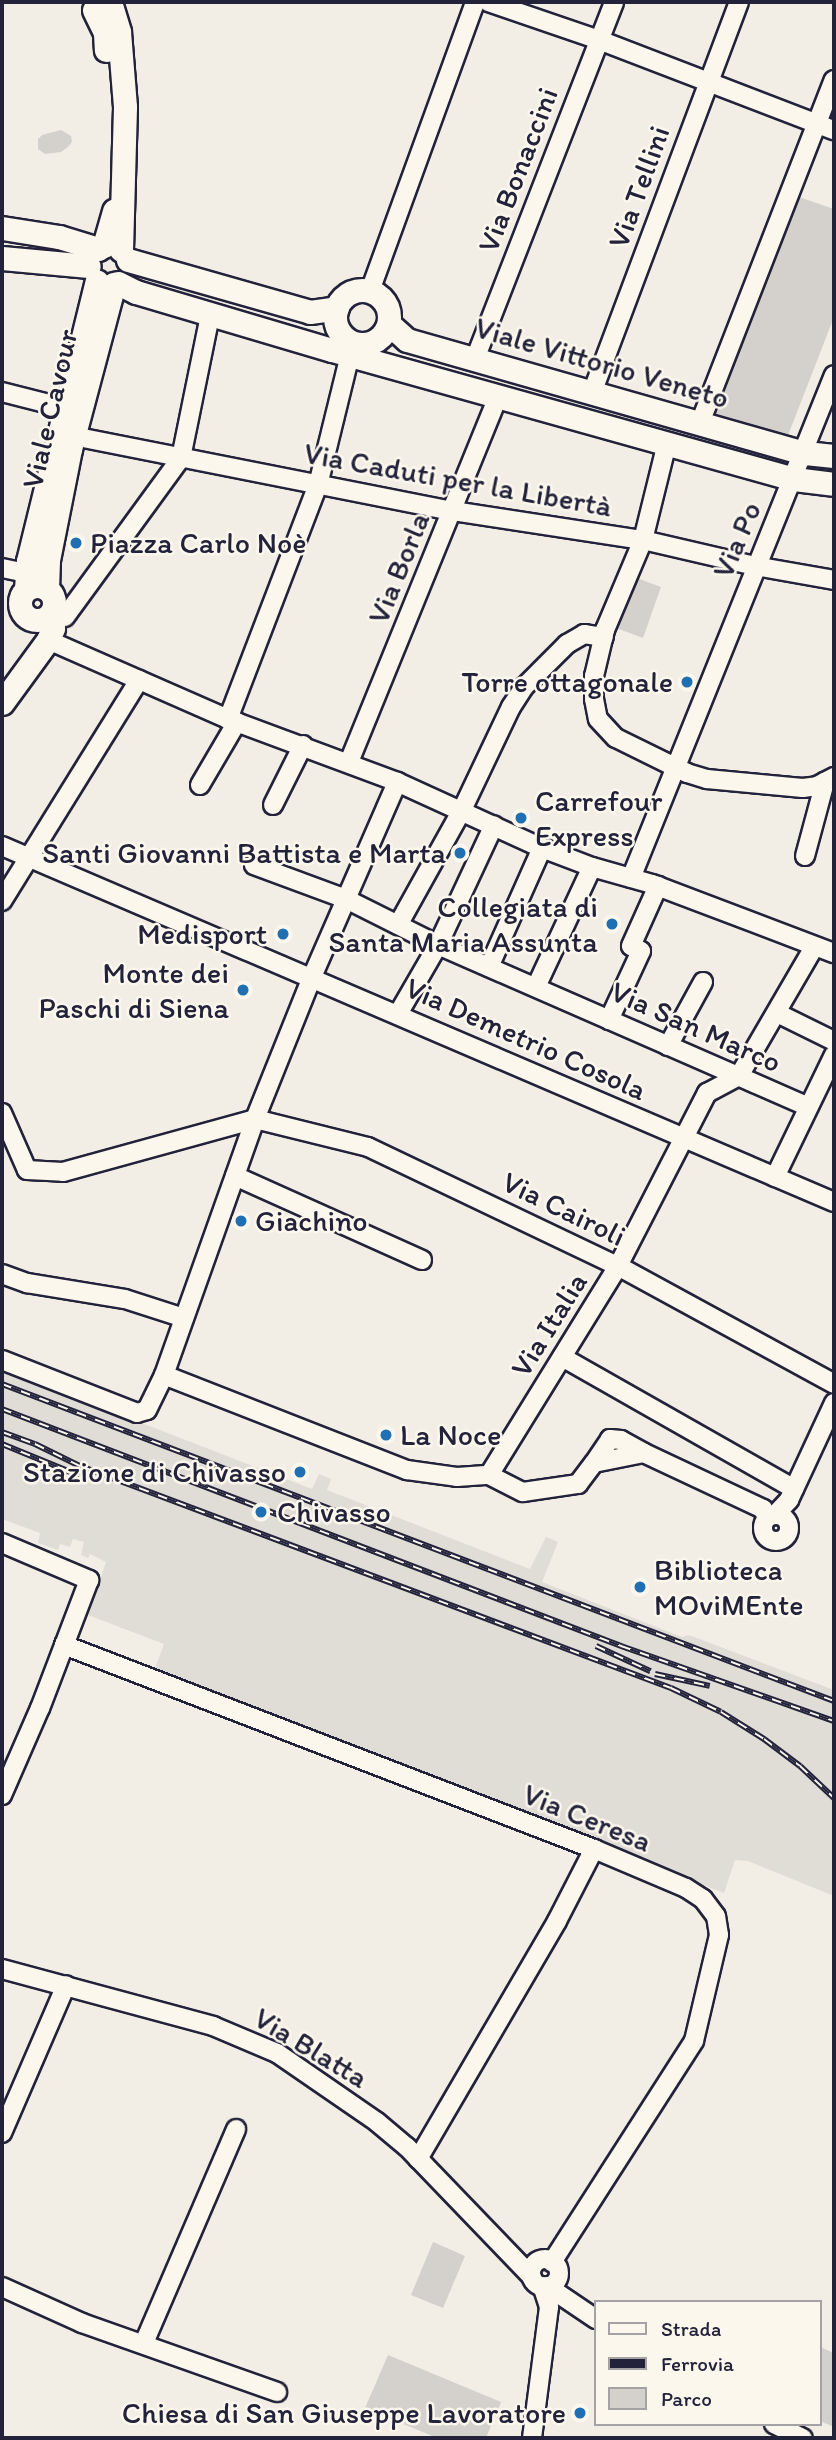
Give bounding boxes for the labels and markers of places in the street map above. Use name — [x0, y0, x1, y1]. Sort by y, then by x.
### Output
place label: Piazza Carlo Noè — [90, 525, 307, 561]
marker: Piazza Carlo Noè — [68, 535, 84, 551]
place label: Torre ottagonale — [463, 664, 673, 700]
marker: Torre ottagonale — [679, 674, 695, 690]
place label: Carrefour Express — [535, 783, 662, 854]
marker: Carrefour Express — [513, 810, 529, 826]
place label: Santi Giovanni Battista e Marta — [41, 835, 446, 871]
marker: Santi Giovanni Battista e Marta — [452, 845, 468, 861]
place label: Collegiata di Santa Maria Assunta — [329, 889, 598, 960]
place label: Medisport — [137, 916, 267, 952]
marker: Collegiata di Santa Maria Assunta — [604, 916, 620, 932]
marker: Medisport — [273, 924, 293, 944]
place label: Monte dei Paschi di Siena — [38, 955, 229, 1026]
marker: Monte dei Paschi di Siena — [235, 982, 251, 998]
place label: Giachino — [255, 1203, 368, 1239]
marker: Giachino — [233, 1213, 249, 1229]
place label: La Noce — [400, 1417, 501, 1453]
marker: La Noce — [378, 1427, 394, 1443]
place label: Stazione di Chivasso — [23, 1454, 286, 1490]
marker: Stazione di Chivasso — [292, 1464, 308, 1480]
place label: Chivasso — [277, 1494, 391, 1530]
marker: Chivasso — [251, 1502, 271, 1522]
place label: Biblioteca MOviMEnte — [654, 1552, 803, 1622]
marker: Biblioteca MOviMEnte — [632, 1579, 648, 1595]
place label: Chiesa di San Giuseppe Lavoratore — [122, 2395, 566, 2431]
marker: Chiesa di San Giuseppe Lavoratore — [572, 2405, 588, 2421]

